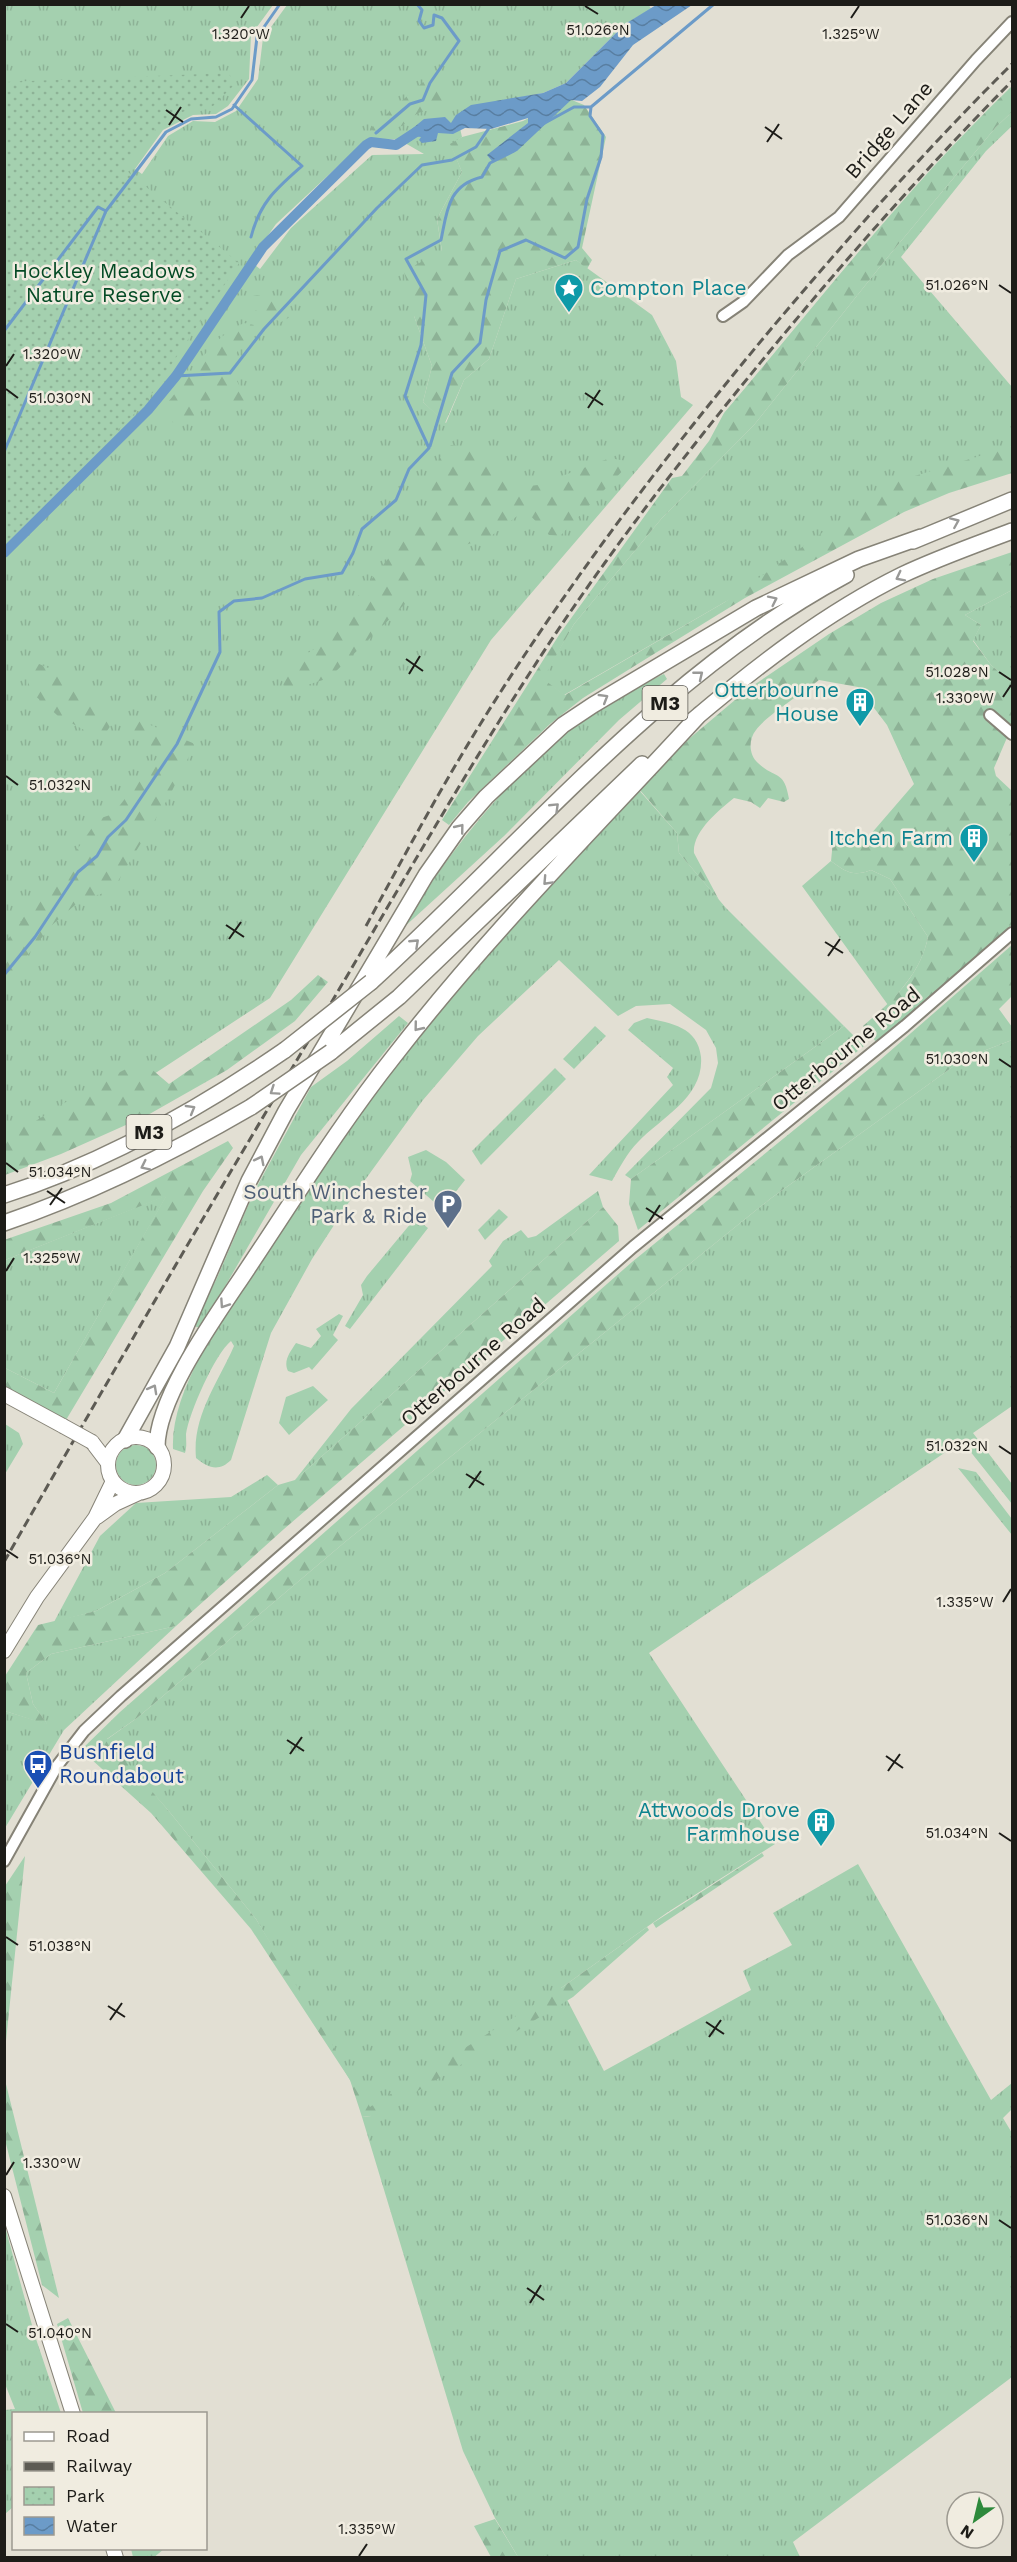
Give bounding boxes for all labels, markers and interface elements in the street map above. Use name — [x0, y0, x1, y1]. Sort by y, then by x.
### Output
text: 51.026°N — [566, 21, 630, 39]
text: 1.320°W — [212, 25, 270, 43]
text: 1.325°W — [822, 25, 880, 43]
street label: Bridge Lane — [839, 76, 938, 184]
park label: Hockley Meadows Nature Reserve — [13, 258, 195, 307]
place icon: Compton Place — [553, 272, 585, 314]
place label: Compton Place — [590, 275, 747, 300]
text: 51.026°N — [925, 276, 989, 294]
text: 1.320°W — [23, 345, 81, 363]
text: 51.030°N — [28, 389, 92, 407]
one-way arrow — [949, 517, 960, 529]
one-way arrow — [895, 569, 906, 581]
one-way arrow — [767, 596, 778, 608]
text: 51.028°N — [925, 663, 989, 681]
one-way arrow — [692, 672, 703, 683]
place label: Otterbourne House — [714, 677, 839, 726]
road number: M3 — [642, 686, 688, 720]
building icon: Otterbourne House — [844, 686, 876, 728]
text: 1.330°W — [936, 689, 994, 707]
one-way arrow — [598, 694, 608, 705]
text: 51.032°N — [29, 776, 91, 794]
one-way arrow — [547, 803, 558, 814]
building icon: Itchen Farm — [958, 822, 990, 864]
one-way arrow — [453, 823, 464, 834]
place label: Itchen Farm — [829, 825, 953, 850]
one-way arrow — [543, 874, 554, 885]
one-way arrow — [408, 939, 419, 950]
street label: Otterbourne Road — [767, 981, 925, 1116]
one-way arrow — [414, 1020, 425, 1031]
text: 51.030°N — [925, 1050, 989, 1068]
one-way arrow — [270, 1084, 281, 1095]
one-way arrow — [185, 1105, 195, 1116]
road number: M3 — [126, 1115, 172, 1149]
one-way arrow — [253, 1156, 264, 1166]
one-way arrow — [141, 1158, 152, 1170]
text: 51.034°N — [28, 1163, 92, 1181]
place label: South Winchester Park & Ride — [243, 1179, 427, 1228]
parking icon: South Winchester Park & Ride — [432, 1188, 464, 1230]
text: 1.325°W — [23, 1249, 81, 1267]
street label: Otterbourne Road — [395, 1292, 550, 1431]
one-way arrow — [220, 1297, 231, 1308]
one-way arrow — [146, 1385, 158, 1395]
text: 51.032°N — [926, 1437, 988, 1455]
text: 51.036°N — [28, 1550, 92, 1568]
text: 1.335°W — [936, 1593, 994, 1611]
place label: Bushfield Roundabout — [59, 1739, 184, 1788]
bus stop icon: Bushfield Roundabout — [22, 1748, 54, 1790]
place label: Attwoods Drove Farmhouse — [638, 1797, 800, 1846]
building icon: Attwoods Drove Farmhouse — [805, 1806, 837, 1848]
text: 51.034°N — [925, 1824, 989, 1842]
text: 51.038°N — [28, 1937, 92, 1955]
text: 1.330°W — [23, 2154, 81, 2172]
text: 51.036°N — [925, 2211, 989, 2229]
text: 51.040°N — [28, 2324, 92, 2342]
legend — [12, 2412, 207, 2550]
text: Road — [66, 2425, 110, 2446]
text: Railway — [66, 2455, 133, 2476]
text: Park — [66, 2485, 105, 2506]
north arrow — [945, 2490, 1005, 2550]
text: Water — [66, 2515, 118, 2536]
text: 1.335°W — [338, 2520, 396, 2538]
text: N — [957, 2521, 977, 2543]

